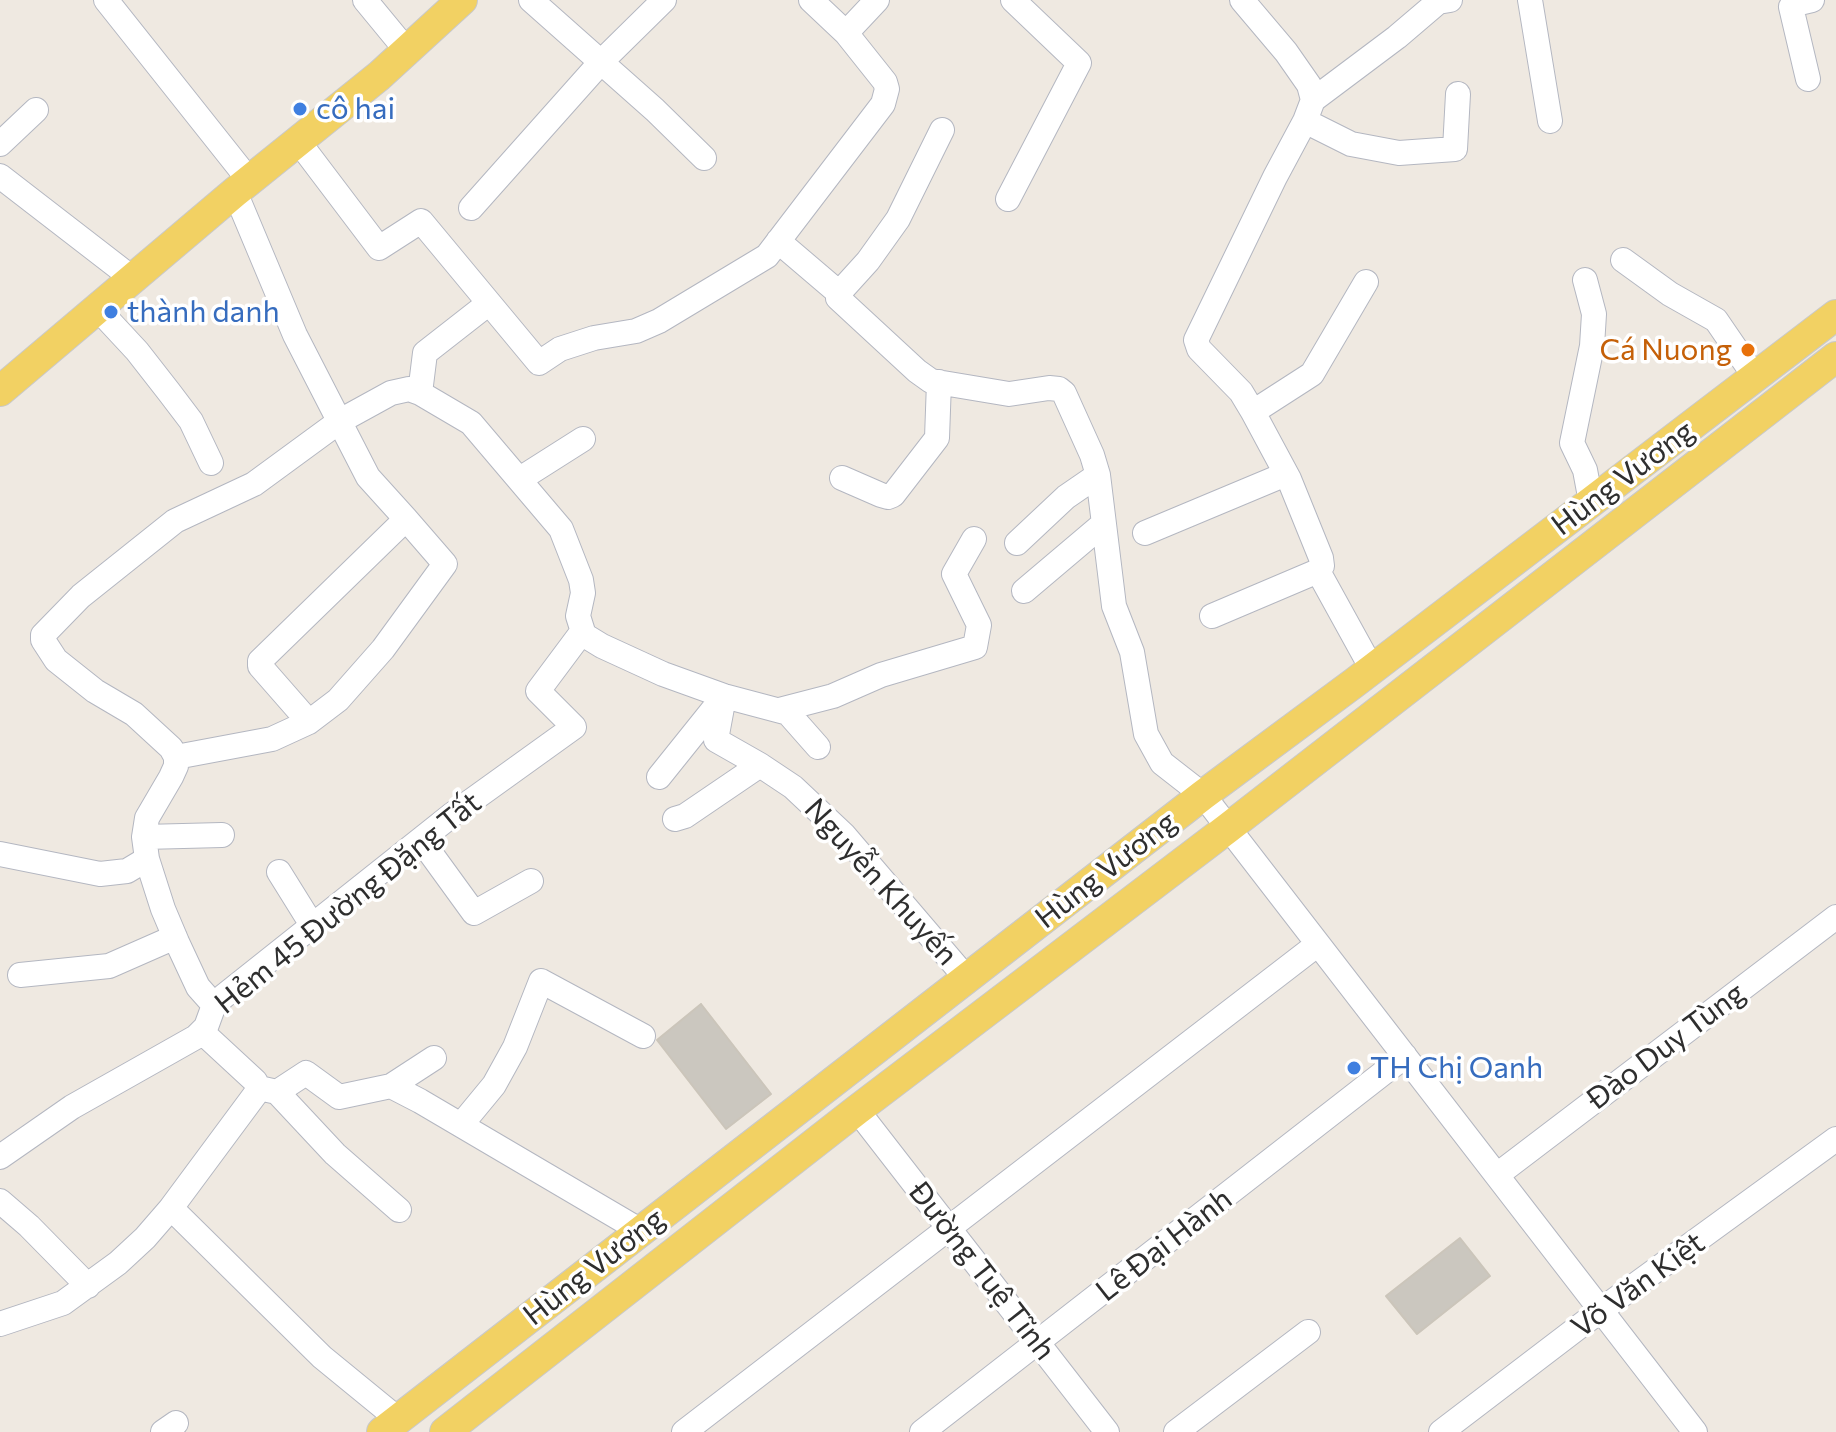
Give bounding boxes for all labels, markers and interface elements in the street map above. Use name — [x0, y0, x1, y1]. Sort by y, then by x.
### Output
place label: cô hai — [316, 91, 395, 127]
marker: cô hai — [291, 100, 309, 118]
place label: thành danh — [127, 294, 280, 330]
marker: thành danh — [102, 303, 120, 321]
place label: Cá Nuong — [1599, 332, 1732, 368]
marker: Cá Nuong — [1739, 341, 1757, 359]
street label: Hùng Vương — [1545, 413, 1701, 543]
street label: Hẻm 45 Đường Đặng Tất — [208, 785, 488, 1021]
street label: Nguyễn Khuyến — [797, 791, 965, 973]
street label: Hùng Vương — [1028, 804, 1184, 936]
street label: Đào Duy Tùng — [1580, 975, 1752, 1117]
place label: TH Chị Oanh — [1370, 1050, 1543, 1086]
marker: TH Chị Oanh — [1345, 1059, 1363, 1077]
street label: Đường Tuệ Tĩnh — [901, 1175, 1063, 1367]
street label: Lê Đại Hành — [1089, 1181, 1239, 1309]
street label: Hùng Vương — [516, 1201, 672, 1333]
street label: Võ Văn Kiệt — [1565, 1225, 1711, 1345]

